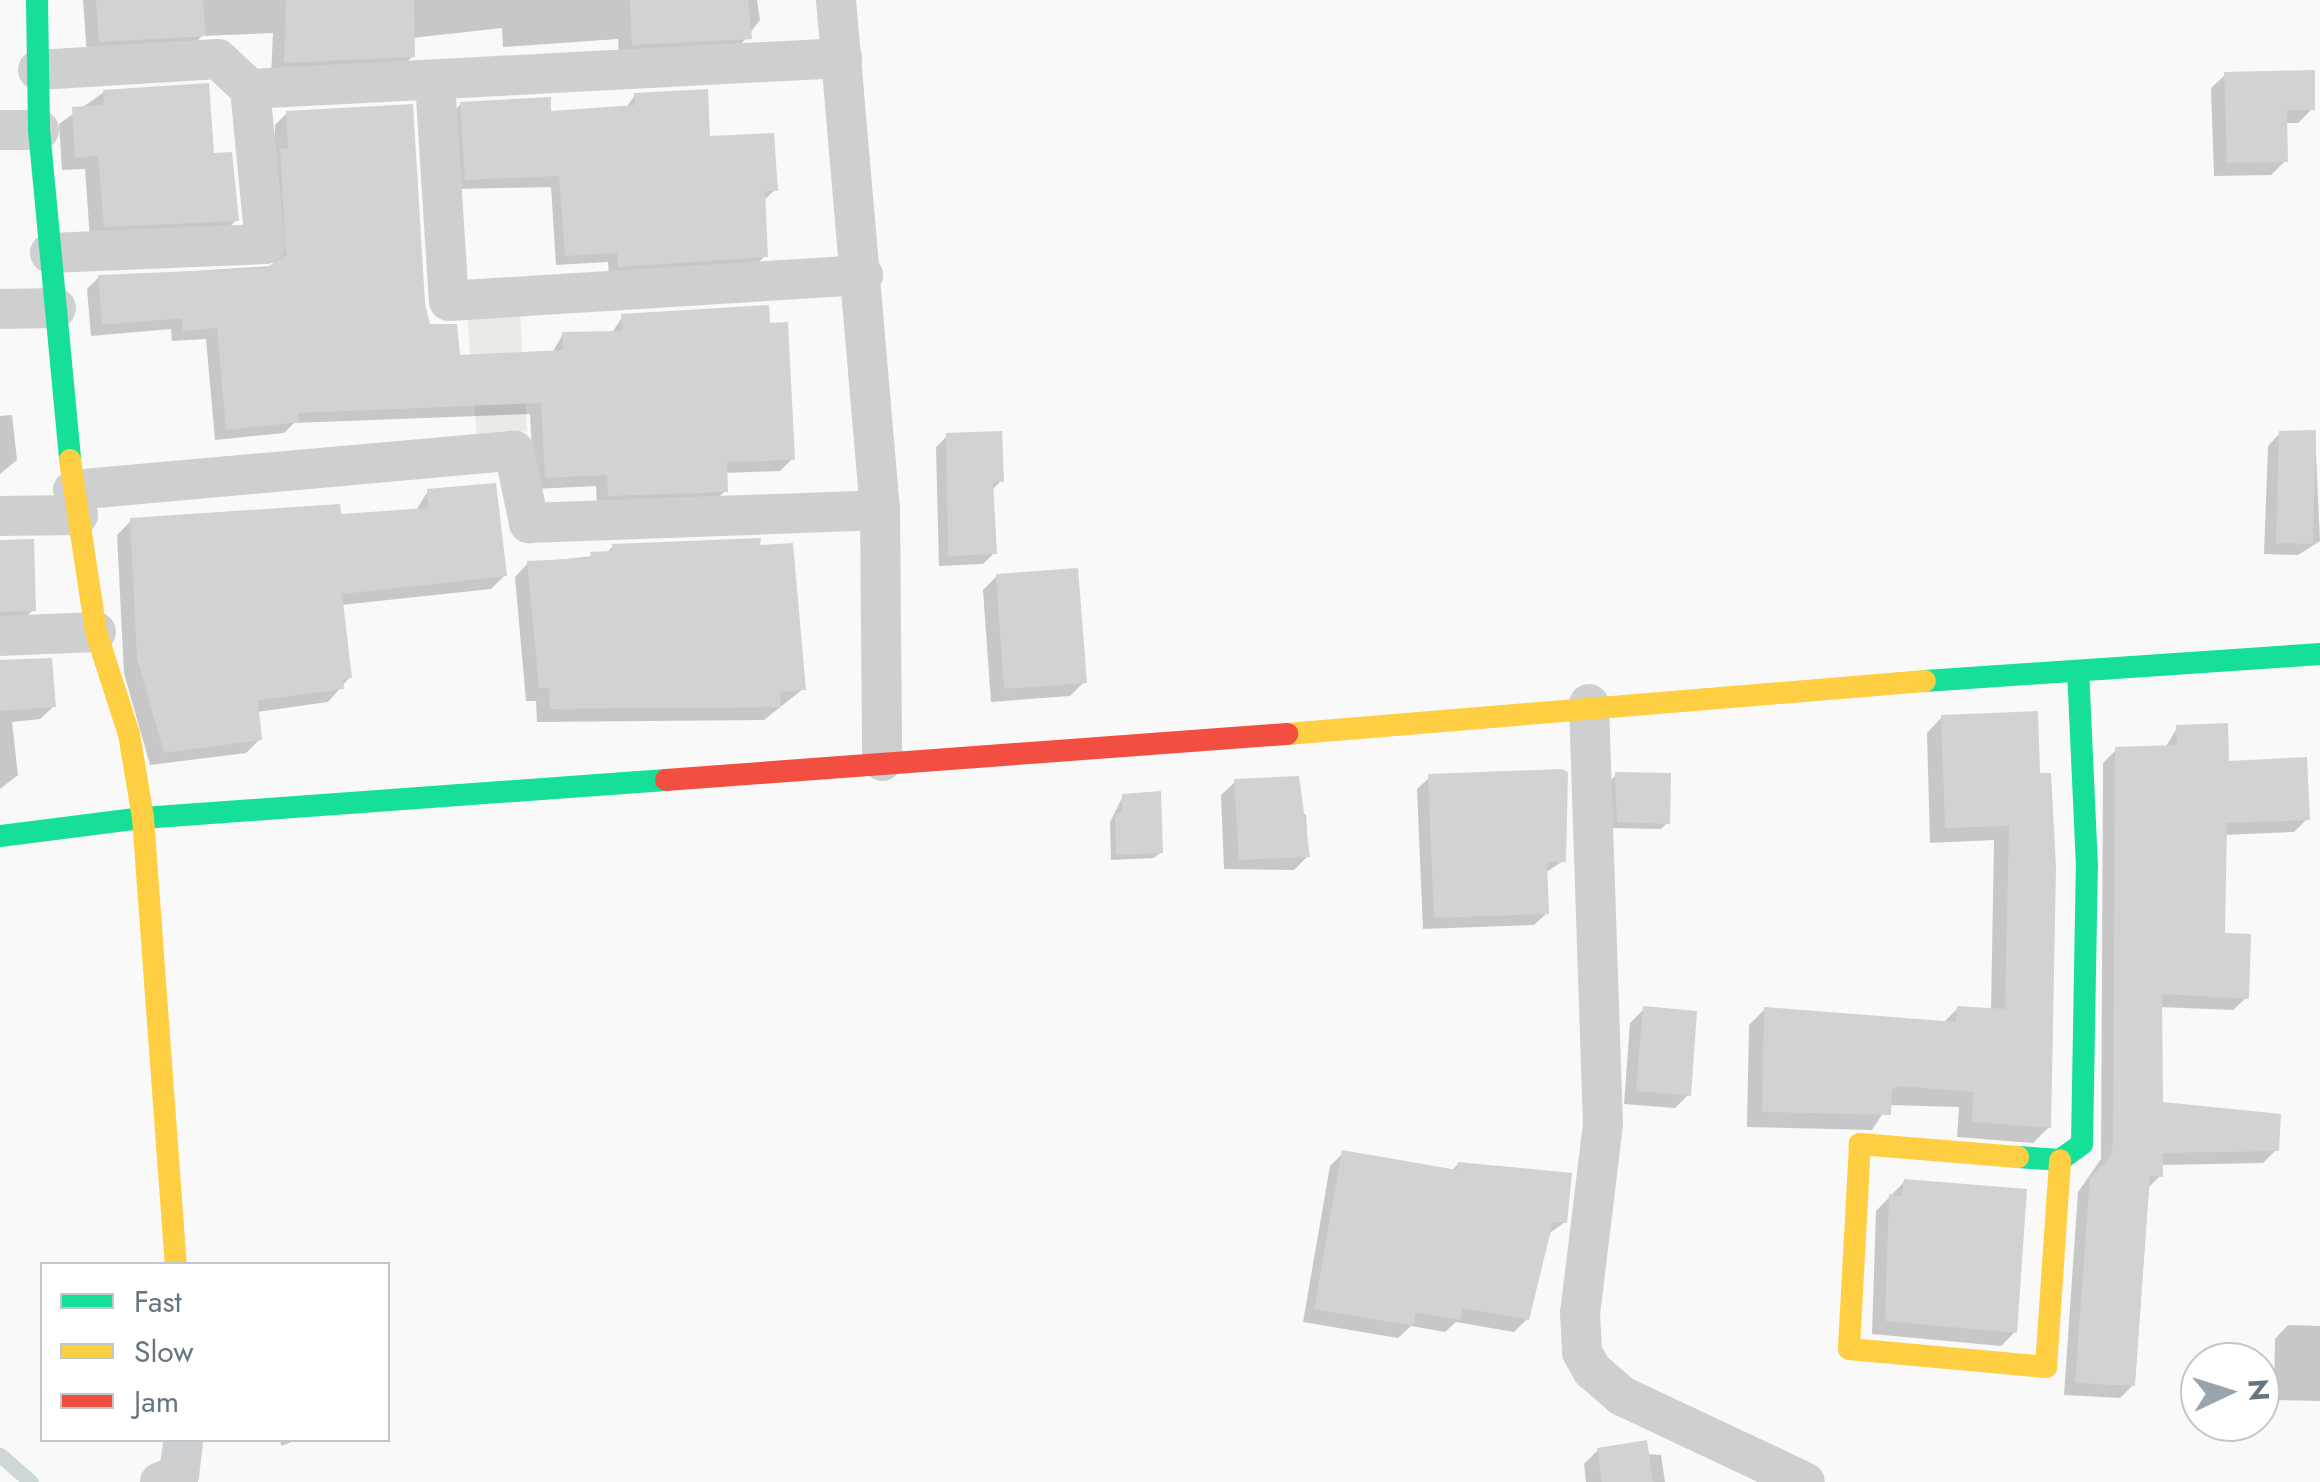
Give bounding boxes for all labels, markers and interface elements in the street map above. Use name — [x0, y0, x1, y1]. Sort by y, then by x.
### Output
legend — [40, 1262, 390, 1442]
text: Fast — [134, 1280, 182, 1323]
text: Slow — [134, 1330, 194, 1373]
north arrow — [2180, 1342, 2280, 1442]
text: N — [2237, 1377, 2280, 1403]
text: Jam — [134, 1380, 179, 1423]

